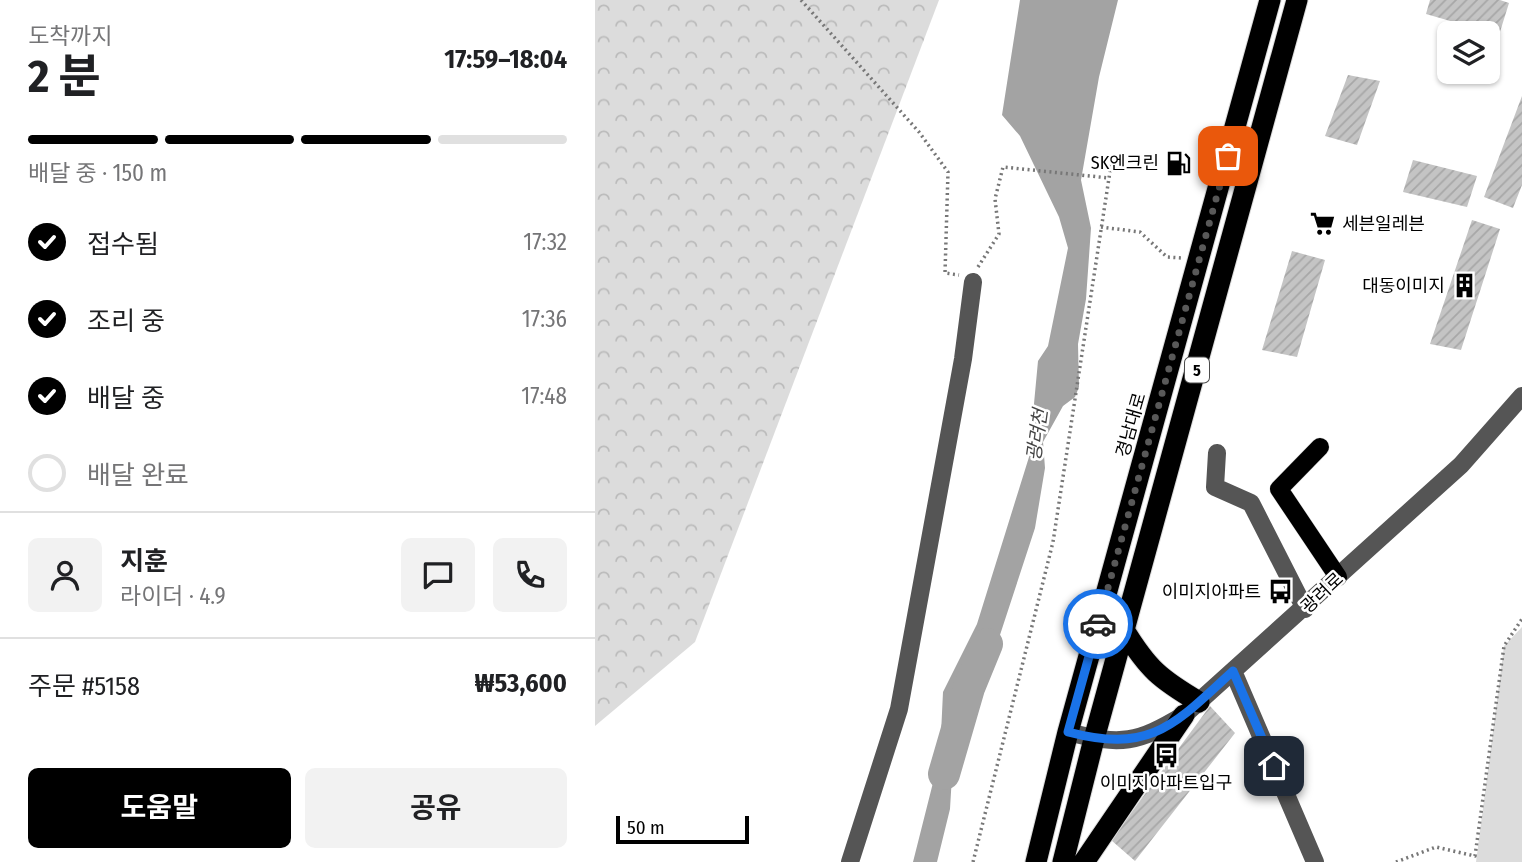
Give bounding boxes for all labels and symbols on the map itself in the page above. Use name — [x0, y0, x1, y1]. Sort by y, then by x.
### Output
pin — [1198, 126, 1258, 186]
fuel station icon: SK엔크린 — [1165, 149, 1193, 177]
place label: SK엔크린 — [1091, 152, 1159, 174]
supermarket icon: 세븐일레븐 — [1308, 210, 1336, 238]
place label: 세븐일레븐 — [1342, 213, 1425, 235]
building icon: 대동이미지 — [1451, 272, 1479, 300]
place label: 대동이미지 — [1362, 275, 1445, 297]
road number: 5 — [1185, 358, 1209, 382]
street label: 경남대로 — [1111, 390, 1151, 460]
water label: 광려천 — [1022, 406, 1052, 463]
street label: 광려로 — [1296, 568, 1348, 618]
bus stop icon: 이미지아파트 — [1267, 578, 1295, 606]
place label: 이미지아파트 — [1162, 581, 1261, 603]
courier — [1063, 589, 1133, 659]
pin — [1244, 736, 1304, 796]
bus stop icon: 이미지아파트입구 — [1152, 742, 1180, 770]
place label: 이미지아파트입구 — [1100, 772, 1232, 794]
scale bar — [616, 813, 749, 845]

